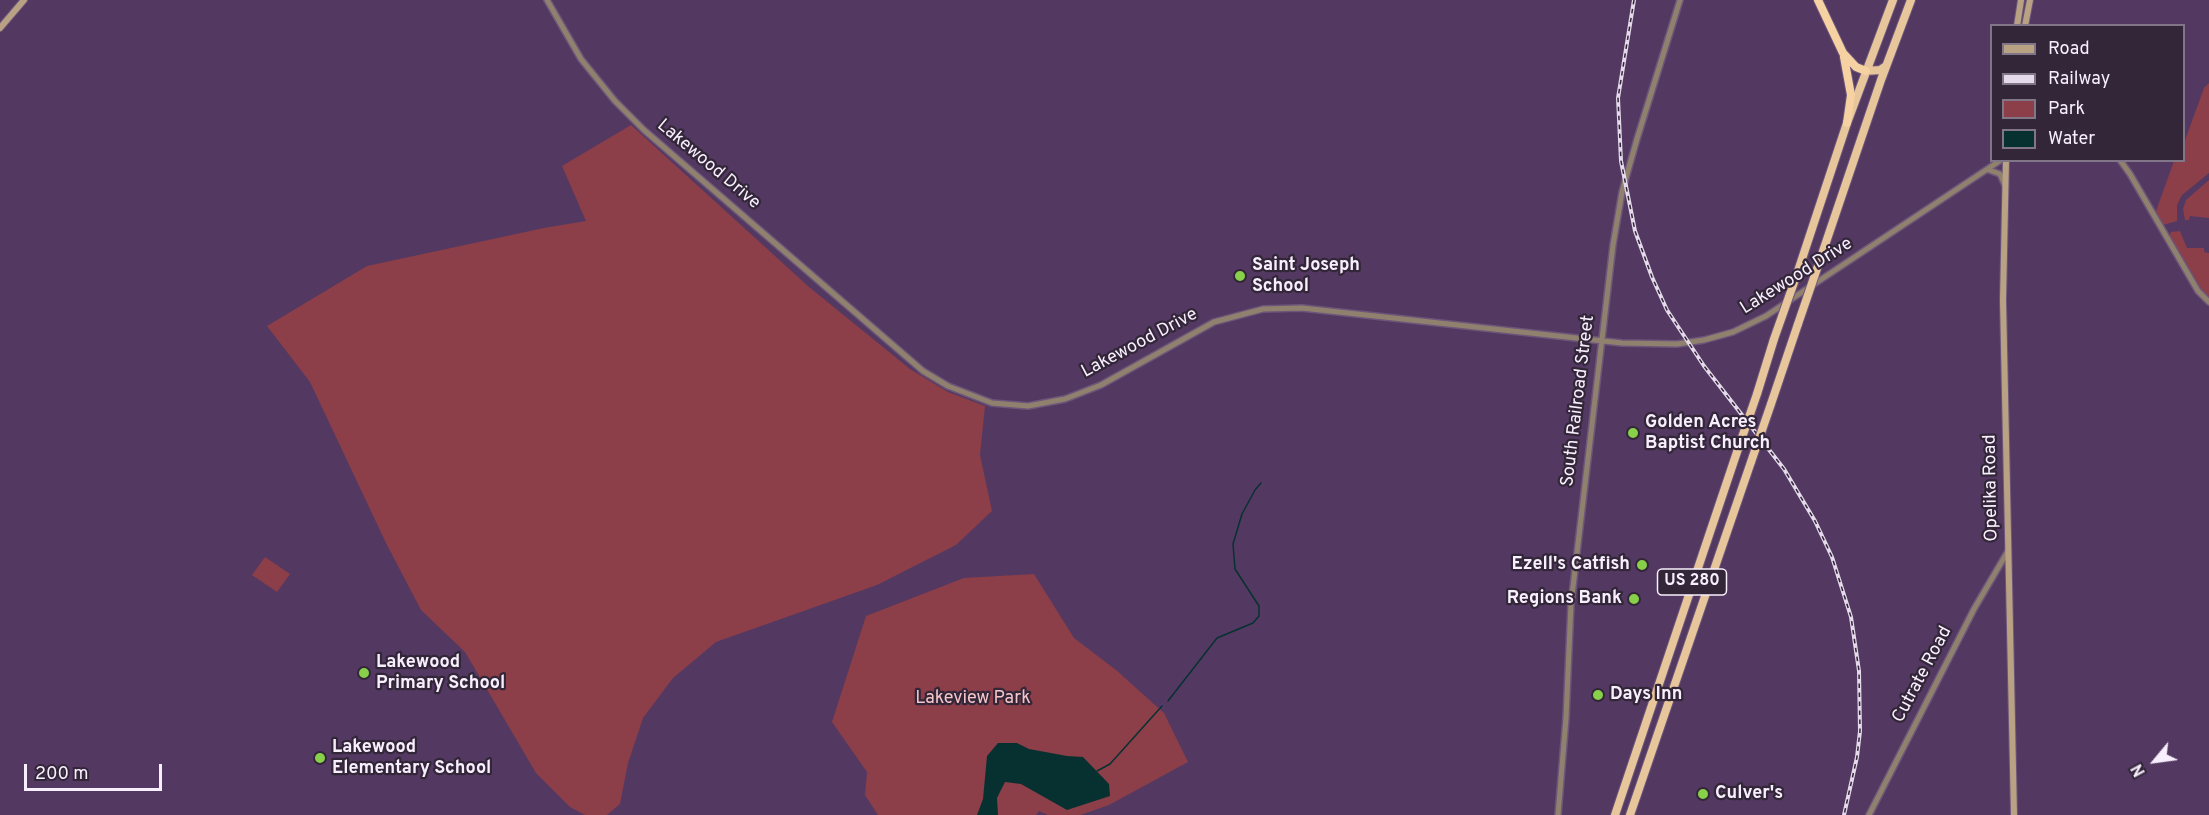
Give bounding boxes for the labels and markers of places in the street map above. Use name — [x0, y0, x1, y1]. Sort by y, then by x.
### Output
place label: Saint Joseph School — [1252, 255, 1360, 298]
marker: Saint Joseph School — [1233, 269, 1247, 283]
place label: Golden Acres Baptist Church — [1645, 412, 1770, 454]
marker: Golden Acres Baptist Church — [1626, 426, 1640, 440]
place label: Ezell's Catfish — [1512, 554, 1630, 576]
marker: Ezell's Catfish — [1635, 558, 1649, 572]
place label: Regions Bank — [1507, 588, 1622, 610]
marker: Regions Bank — [1627, 592, 1641, 606]
place label: Lakewood Primary School — [376, 652, 505, 694]
marker: Lakewood Primary School — [357, 666, 371, 680]
place label: Days Inn — [1610, 684, 1682, 706]
marker: Days Inn — [1591, 688, 1605, 702]
place label: Lakewood Elementary School — [332, 737, 491, 780]
marker: Lakewood Elementary School — [313, 751, 327, 765]
place label: Culver's — [1715, 783, 1783, 805]
marker: Culver's — [1696, 787, 1710, 801]

